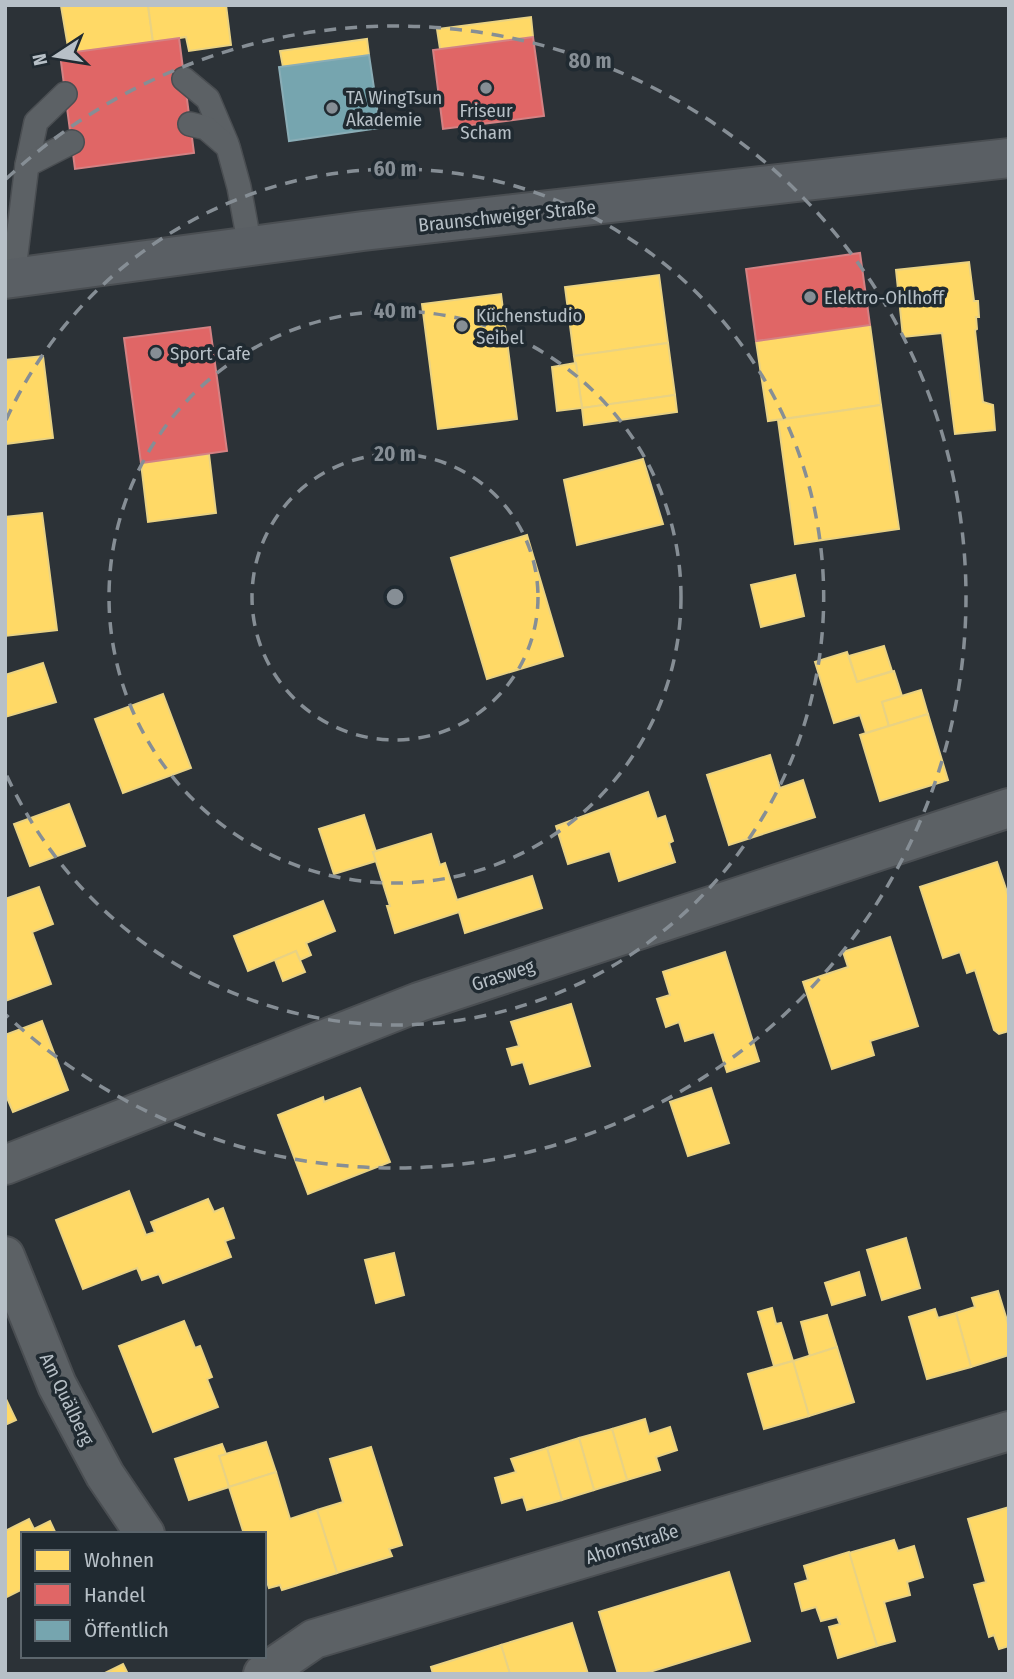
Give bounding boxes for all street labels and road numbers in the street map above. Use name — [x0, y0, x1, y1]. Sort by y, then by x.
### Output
street label: Braunschweiger Straße — [417, 195, 597, 237]
street label: Grasweg — [469, 954, 537, 996]
street label: Am Quälberg — [35, 1349, 99, 1449]
street label: Ahornstraße — [583, 1519, 681, 1569]

